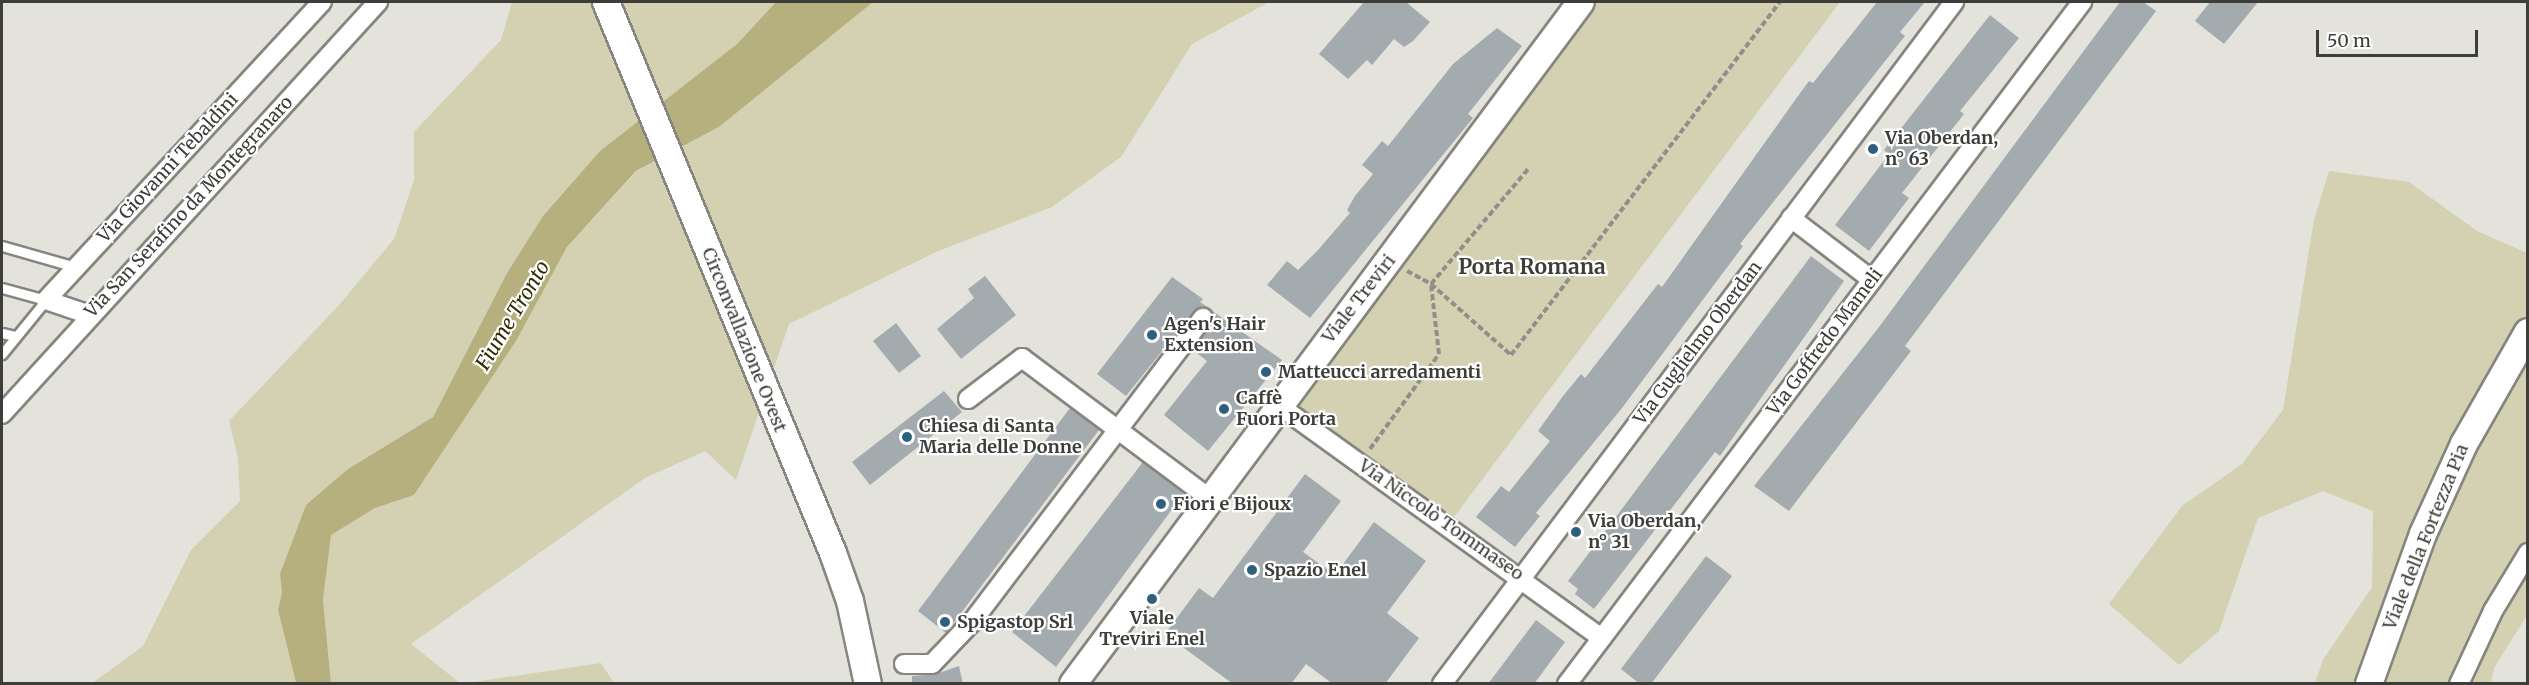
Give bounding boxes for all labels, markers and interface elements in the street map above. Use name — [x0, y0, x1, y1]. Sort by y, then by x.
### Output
scale bar — [2319, 18, 2481, 56]
text: 50 m — [2327, 29, 2371, 52]
street label: Via Giovanni Tebaldini — [93, 89, 243, 247]
street label: Via San Serafino da Montegranaro — [80, 92, 298, 322]
place label: Via Oberdan, n° 63 — [1885, 128, 1998, 170]
marker: Via Oberdan, n° 63 — [1866, 142, 1880, 156]
street label: Circonvallazione Ovest — [697, 245, 791, 435]
street label: Viale Treviri — [1318, 250, 1400, 348]
district label: Porta Romana — [1458, 254, 1606, 280]
water label: Fiume Tronto — [470, 256, 554, 374]
street label: Via Guglielmo Oberdan — [1629, 257, 1767, 429]
street label: Via Goffredo Mameli — [1763, 264, 1887, 420]
place label: Agen's Hair Extension — [1164, 314, 1266, 356]
marker: Agen's Hair Extension — [1145, 328, 1159, 342]
place label: Matteucci arredamenti — [1278, 361, 1481, 383]
marker: Matteucci arredamenti — [1259, 365, 1273, 379]
place label: Caffè Fuori Porta — [1236, 388, 1336, 430]
marker: Caffè Fuori Porta — [1217, 402, 1231, 416]
place label: Chiesa di Santa Maria delle Donne — [919, 416, 1082, 458]
marker: Chiesa di Santa Maria delle Donne — [900, 430, 914, 444]
street label: Viale della Fortezza Pia — [2379, 441, 2473, 633]
street label: Via Niccolò Tommaseo — [1354, 455, 1528, 585]
place label: Fiori e Bijoux — [1173, 493, 1291, 515]
marker: Fiori e Bijoux — [1154, 497, 1168, 511]
place label: Via Oberdan, n° 31 — [1588, 511, 1701, 554]
marker: Via Oberdan, n° 31 — [1569, 525, 1583, 539]
place label: Spazio Enel — [1264, 559, 1367, 581]
marker: Spazio Enel — [1245, 563, 1259, 577]
marker: Viale Treviri Enel — [1145, 592, 1159, 606]
place label: Viale Treviri Enel — [1099, 608, 1205, 650]
place label: Spigastop Srl — [957, 611, 1073, 633]
marker: Spigastop Srl — [938, 615, 952, 629]

